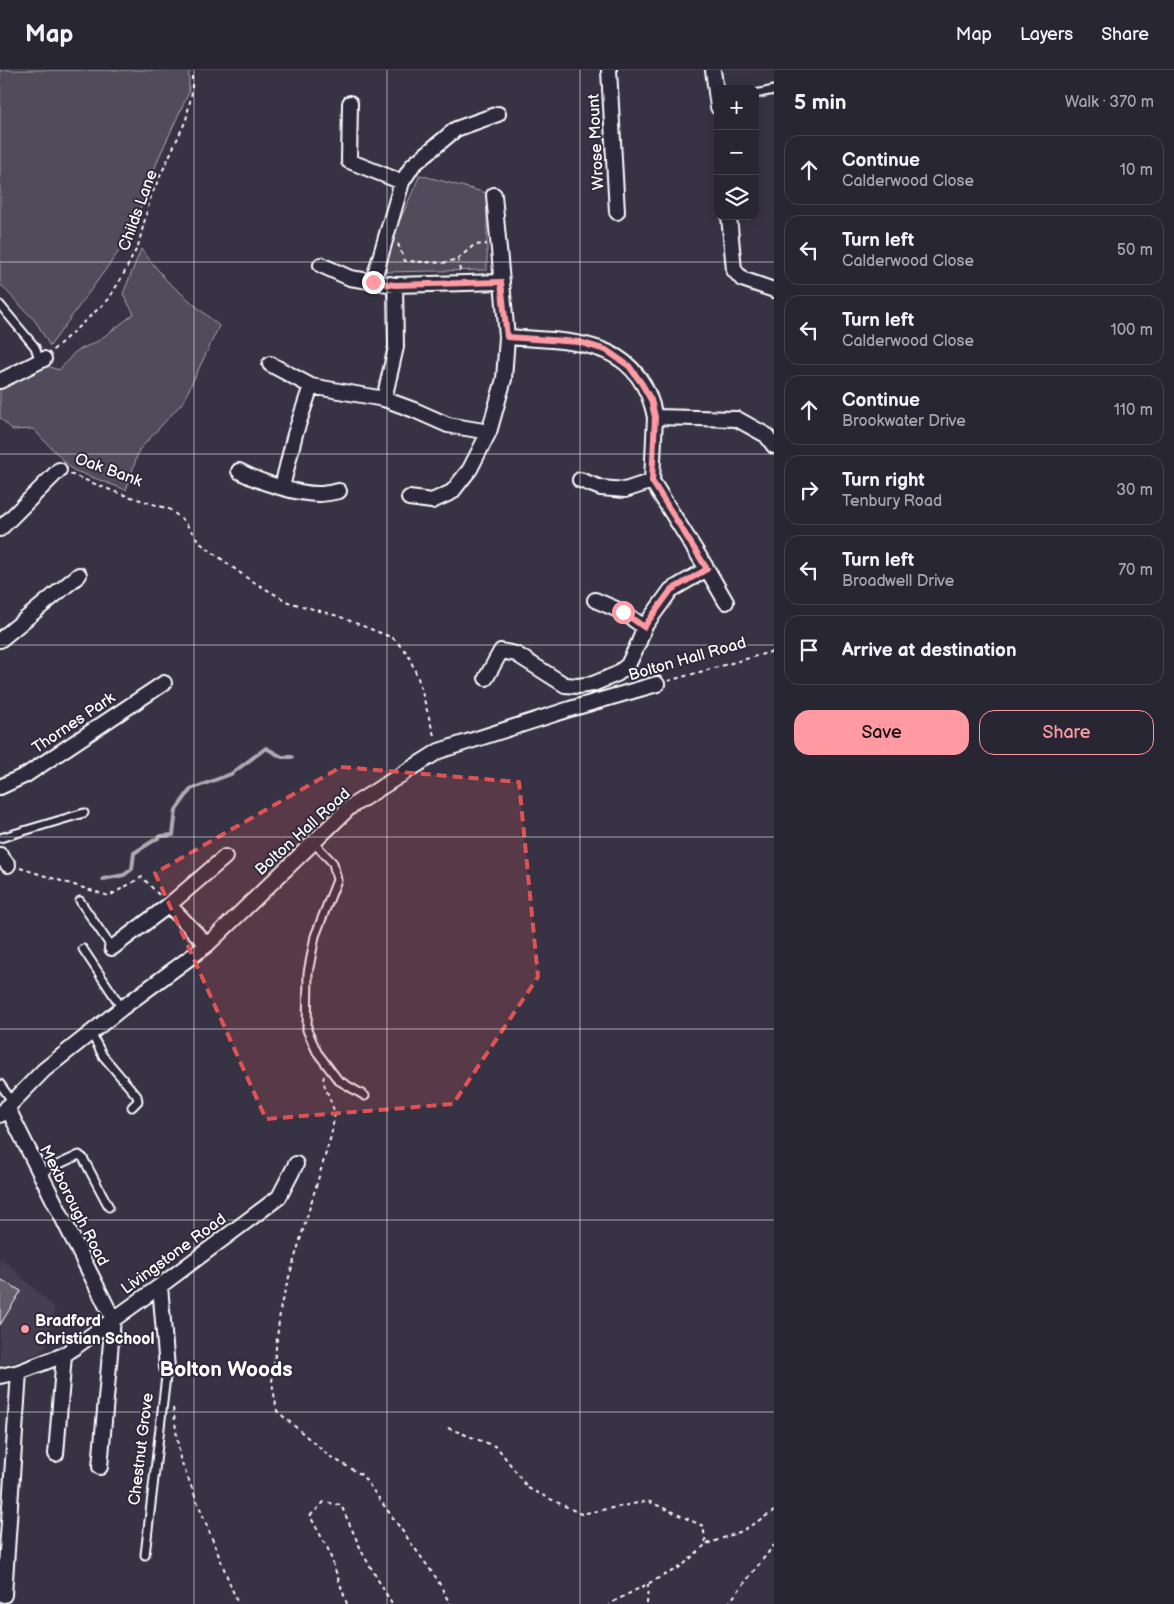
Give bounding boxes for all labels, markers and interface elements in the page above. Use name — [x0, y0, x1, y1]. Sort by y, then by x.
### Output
text: Map — [25, 20, 73, 49]
text: Map — [956, 24, 992, 45]
text: Layers — [1020, 24, 1073, 45]
text: Share — [1101, 24, 1149, 45]
map controls — [714, 85, 759, 220]
button: + — [714, 85, 759, 130]
text: 5 min — [794, 90, 847, 115]
street label: Wrose Mount — [584, 93, 609, 191]
text: Walk · 370 m — [1065, 93, 1154, 112]
button: − — [714, 130, 759, 175]
text: Continue — [842, 149, 920, 172]
icon: ahead — [795, 156, 823, 184]
text: 10 m — [1120, 161, 1153, 180]
street label: Childs Lane — [115, 167, 162, 254]
text: Calderwood Close — [842, 172, 974, 191]
button: layers — [714, 175, 759, 220]
text: Turn left — [842, 229, 914, 252]
icon: left — [795, 236, 823, 264]
text: 50 m — [1117, 241, 1153, 260]
text: Calderwood Close — [842, 252, 974, 271]
route end — [362, 271, 385, 294]
text: Turn left — [842, 309, 914, 332]
icon: left — [795, 316, 823, 344]
text: 100 m — [1110, 321, 1153, 340]
text: Calderwood Close — [842, 332, 974, 351]
text: Continue — [842, 389, 920, 412]
icon: ahead — [795, 396, 823, 424]
text: 110 m — [1114, 401, 1153, 420]
text: Brookwater Drive — [842, 412, 966, 431]
street label: Oak Bank — [72, 449, 145, 491]
text: Turn right — [842, 469, 925, 492]
icon: right — [795, 476, 823, 504]
text: 30 m — [1116, 481, 1153, 500]
text: Tenbury Road — [842, 492, 942, 511]
text: Turn left — [842, 549, 914, 572]
icon: left — [795, 556, 823, 584]
text: 70 m — [1118, 561, 1153, 580]
text: Broadwell Drive — [842, 572, 954, 591]
route start — [612, 601, 635, 624]
street label: Bolton Hall Road — [626, 634, 748, 685]
icon: arrive — [795, 636, 823, 664]
text: Arrive at destination — [842, 639, 1017, 662]
street label: Thornes Park — [29, 689, 119, 758]
button: Save — [794, 710, 969, 755]
button: Share — [979, 710, 1154, 755]
street label: Bolton Hall Road — [252, 784, 354, 880]
street label: Mexborough Road — [35, 1142, 112, 1269]
street label: Livingstone Road — [118, 1210, 230, 1299]
place label: Bradford Christian School — [35, 1312, 154, 1349]
marker: Bradford Christian School — [19, 1323, 31, 1335]
district label: Bolton Woods — [160, 1357, 292, 1382]
street label: Chestnut Grove — [125, 1391, 158, 1506]

